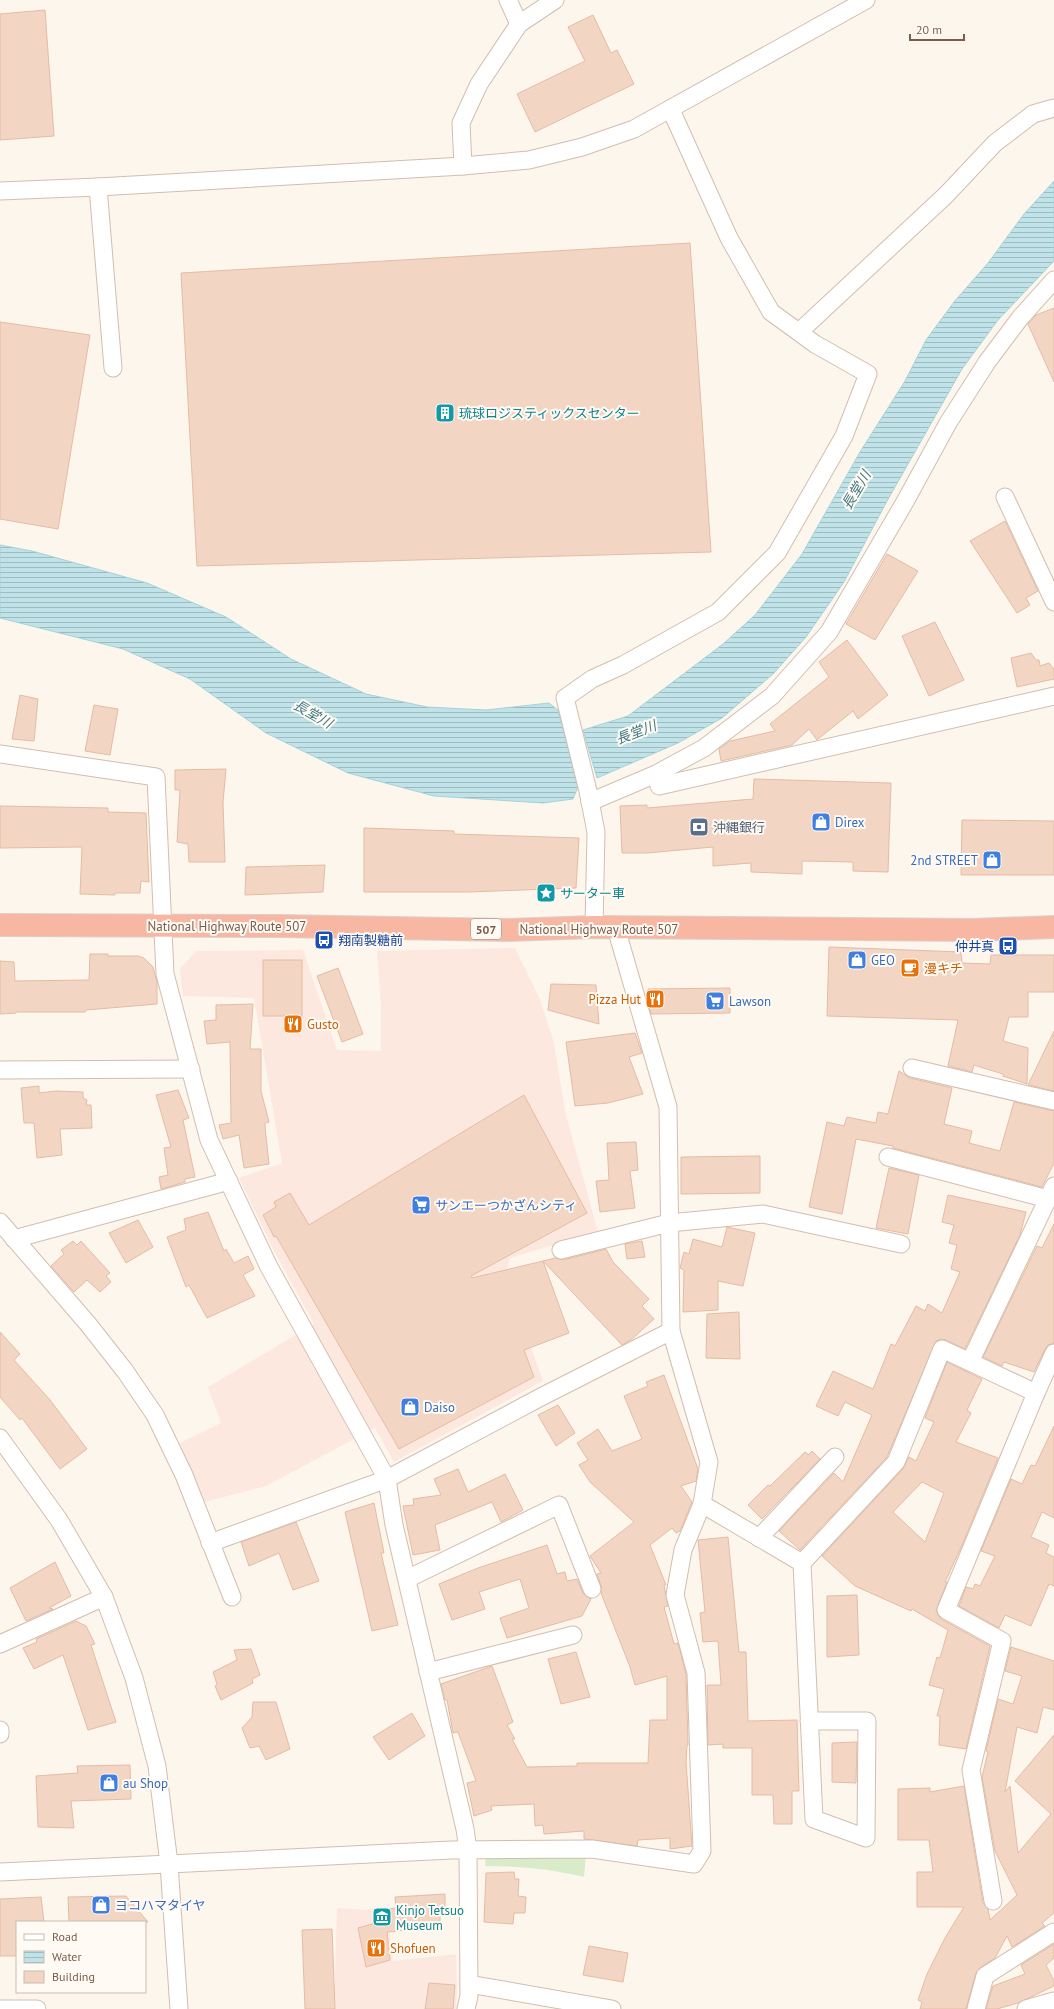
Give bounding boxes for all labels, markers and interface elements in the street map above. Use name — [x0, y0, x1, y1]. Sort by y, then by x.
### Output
scale bar — [910, 16, 964, 42]
text: 20 m — [916, 22, 942, 37]
building icon: 琉球ロジスティックスセンター — [434, 402, 456, 424]
place label: 琉球ロジスティックスセンター — [459, 405, 640, 422]
water label: 長堂川 — [837, 466, 876, 513]
water label: 長堂川 — [290, 696, 337, 733]
water label: 長堂川 — [613, 715, 661, 748]
shop icon: Direx — [810, 811, 832, 833]
place label: Direx — [835, 814, 865, 831]
bank icon: 沖縄銀行 — [688, 816, 710, 838]
place label: 沖縄銀行 — [713, 819, 765, 836]
shop icon: 2nd STREET — [981, 849, 1003, 871]
place label: 2nd STREET — [910, 852, 978, 869]
place icon: サーター車 — [535, 882, 557, 904]
place label: サーター車 — [560, 885, 625, 902]
street label: National Highway Route 507 — [148, 918, 306, 935]
road number: 507 — [471, 919, 501, 939]
street label: National Highway Route 507 — [520, 921, 678, 938]
bus stop icon: 翔南製糖前 — [313, 929, 335, 951]
place label: 翔南製糖前 — [338, 932, 403, 949]
bus stop icon: 仲井真 — [997, 935, 1019, 957]
place label: 仲井真 — [955, 938, 994, 955]
shop icon: GEO — [846, 949, 868, 971]
place label: GEO — [871, 952, 895, 969]
cafe icon: 漫キチ — [899, 957, 921, 979]
place label: 漫キチ — [924, 960, 963, 977]
restaurant icon: Pizza Hut — [644, 988, 666, 1010]
supermarket icon: Lawson — [704, 990, 726, 1012]
place label: Pizza Hut — [589, 991, 642, 1008]
place label: Lawson — [729, 993, 771, 1010]
restaurant icon: Gusto — [282, 1013, 304, 1035]
place label: Gusto — [307, 1016, 339, 1033]
supermarket icon: サンエーつかざんシティ — [410, 1194, 432, 1216]
place label: サンエーつかざんシティ — [435, 1197, 577, 1214]
shop icon: Daiso — [399, 1396, 421, 1418]
place label: Daiso — [424, 1399, 455, 1416]
shop icon: au Shop — [98, 1772, 120, 1794]
place label: au Shop — [123, 1775, 168, 1792]
shop icon: ヨコハマタイヤ — [90, 1894, 112, 1916]
place label: ヨコハマタイヤ — [115, 1897, 206, 1914]
place label: Kinjo Tetsuo Museum — [396, 1902, 464, 1934]
museum icon: Kinjo Tetsuo Museum — [371, 1906, 393, 1928]
legend — [16, 1921, 146, 1993]
text: Road — [52, 1929, 77, 1944]
restaurant icon: Shofuen — [365, 1937, 387, 1959]
place label: Shofuen — [390, 1940, 436, 1957]
text: Water — [52, 1949, 82, 1964]
text: Building — [52, 1969, 95, 1984]

